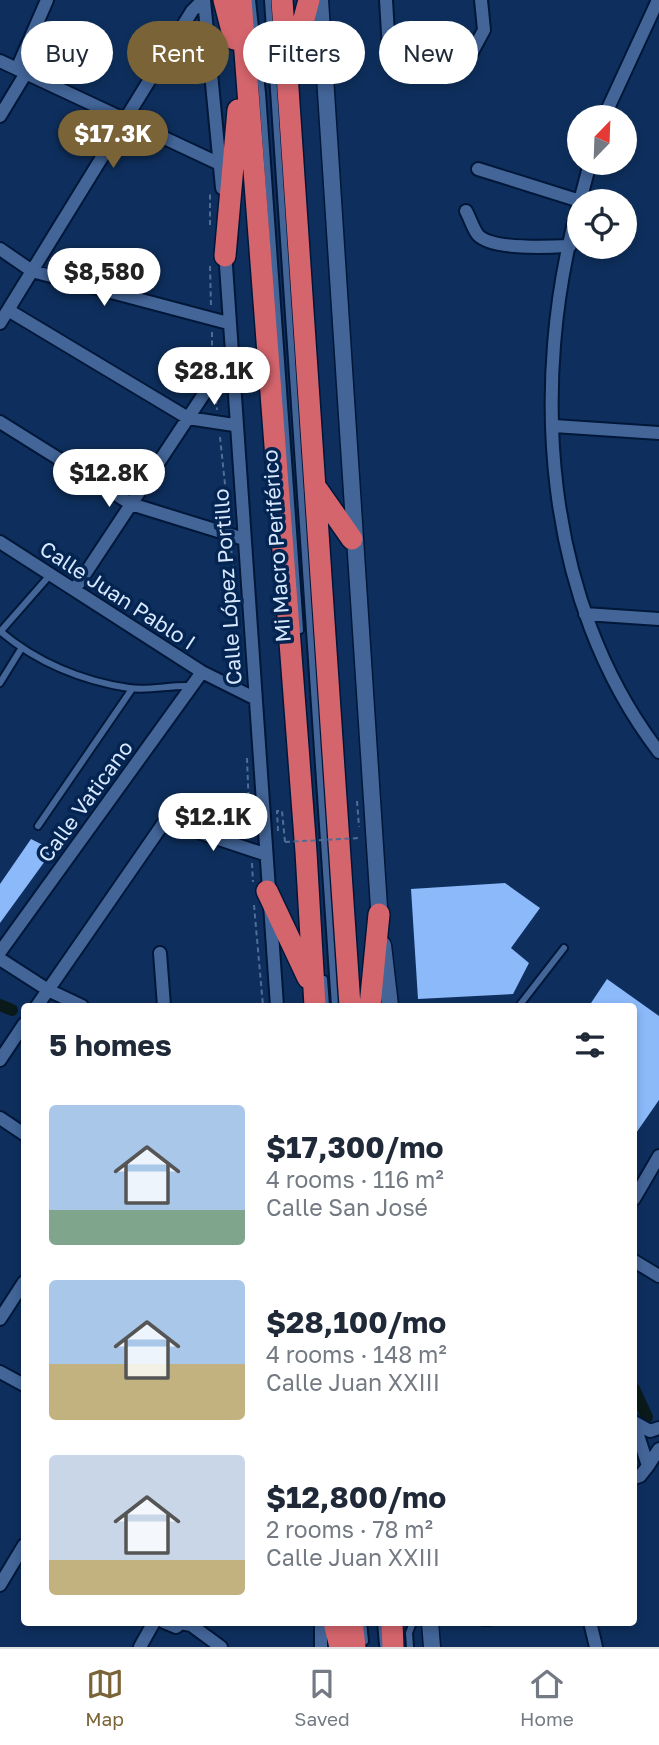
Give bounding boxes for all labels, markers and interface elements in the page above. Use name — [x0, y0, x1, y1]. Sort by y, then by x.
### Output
chip: Buy — [21, 21, 113, 84]
chip: Rent — [127, 21, 229, 84]
chip: Filters — [243, 21, 365, 84]
chip: New — [379, 21, 478, 84]
north arrow — [567, 105, 637, 175]
map controls — [567, 105, 637, 259]
pin: $17.3K — [56, 110, 170, 170]
text: $17.3K — [74, 119, 152, 147]
button: locate — [567, 189, 637, 259]
pin: $8,580 — [47, 248, 161, 308]
text: $8,580 — [63, 257, 145, 285]
pin: $28.1K — [157, 348, 271, 407]
text: $28.1K — [174, 356, 254, 384]
pin: $12.8K — [52, 449, 166, 509]
street label: Mi Macro Periférico — [256, 449, 296, 643]
text: $12.8K — [69, 458, 149, 486]
street label: Calle López Portillo — [207, 488, 247, 686]
street label: Calle Juan Pablo I — [35, 535, 201, 655]
street label: Calle Vaticano — [32, 735, 138, 867]
pin: $12.1K — [156, 794, 270, 853]
text: $12.1K — [174, 802, 252, 830]
icon: filters — [571, 1026, 609, 1064]
text: 5 homes — [49, 1027, 172, 1063]
text: $17,300/mo — [266, 1129, 443, 1165]
icon: home — [105, 1133, 189, 1217]
text: 4 rooms · 116 m² — [266, 1165, 444, 1193]
text: Calle San José — [266, 1193, 428, 1221]
text: $28,100/mo — [266, 1304, 446, 1340]
icon: home — [105, 1308, 189, 1392]
text: 4 rooms · 148 m² — [266, 1340, 447, 1368]
text: Calle Juan XXIII — [266, 1368, 440, 1396]
text: $12,800/mo — [266, 1479, 446, 1515]
icon: home — [105, 1483, 189, 1567]
text: 2 rooms · 78 m² — [266, 1515, 433, 1543]
text: Calle Juan XXIII — [266, 1543, 440, 1571]
tab: Map — [85, 1665, 124, 1730]
tab: Saved — [294, 1665, 350, 1730]
tab: Home — [520, 1665, 574, 1730]

